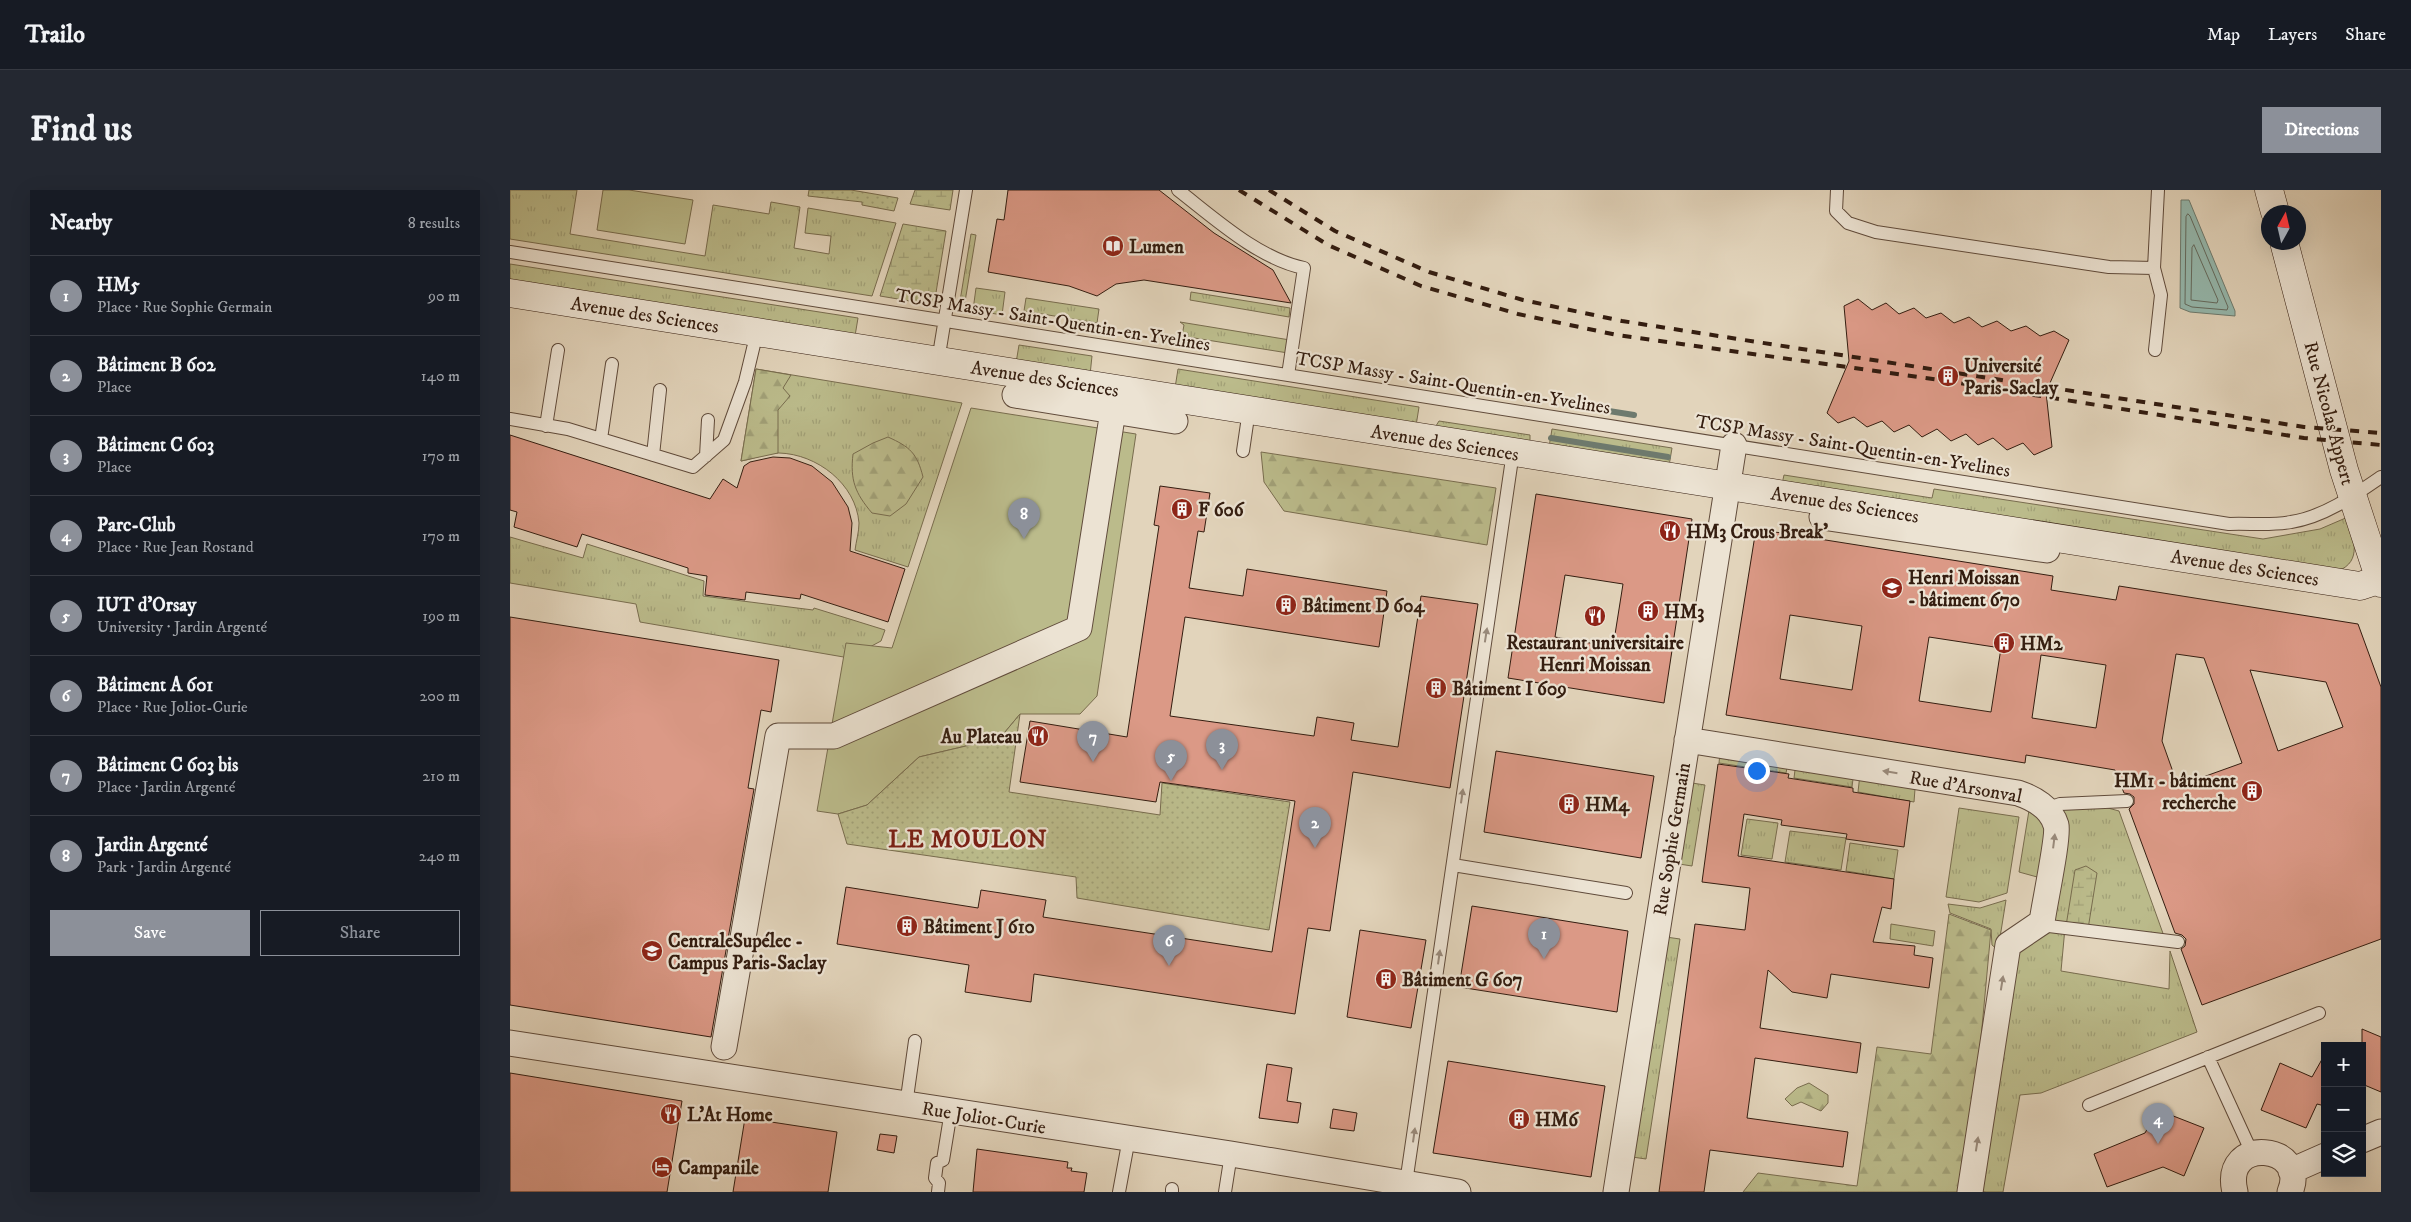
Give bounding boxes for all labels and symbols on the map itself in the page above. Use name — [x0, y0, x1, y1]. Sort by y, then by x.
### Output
north arrow — [2261, 205, 2306, 250]
library icon: Lumen — [1101, 234, 1125, 258]
place label: Lumen — [1129, 236, 1185, 259]
street label: TCSP Massy - Saint-Quentin-en-Yvelines — [894, 284, 1212, 357]
street label: Avenue des Sciences — [569, 292, 721, 339]
street label: Rue Nicolas Appert — [2298, 339, 2359, 488]
street label: TCSP Massy - Saint-Quentin-en-Yvelines — [1294, 347, 1612, 420]
place label: Université Paris-Saclay — [1964, 355, 2059, 400]
street label: Avenue des Sciences — [969, 356, 1121, 403]
building icon: Université Paris-Saclay — [1936, 364, 1960, 388]
street label: TCSP Massy - Saint-Quentin-en-Yvelines — [1694, 410, 2012, 483]
street label: Avenue des Sciences — [1369, 420, 1521, 467]
street label: Avenue des Sciences — [1769, 482, 1921, 529]
building icon: F 606 — [1170, 497, 1194, 521]
pin: 8 — [1008, 498, 1040, 539]
place label: F 606 — [1198, 499, 1245, 522]
restaurant icon: HM3 Crous Break’ — [1658, 519, 1682, 543]
place label: HM3 Crous Break’ — [1686, 521, 1828, 544]
street label: Avenue des Sciences — [2169, 545, 2321, 592]
place label: Henri Moissan - bâtiment 670 — [1908, 567, 2020, 612]
school or university icon: Henri Moissan - bâtiment 670 — [1880, 576, 1904, 600]
building icon: Bâtiment D 604 — [1274, 593, 1298, 617]
place label: Bâtiment D 604 — [1302, 595, 1425, 618]
building icon: HM3 — [1636, 599, 1660, 623]
place label: HM3 — [1664, 601, 1704, 624]
restaurant icon: Restaurant universitaire Henri Moissan — [1583, 604, 1607, 628]
one-way arrow — [1482, 627, 1490, 643]
building icon: HM2 — [1992, 631, 2016, 655]
place label: Restaurant universitaire Henri Moissan — [1506, 632, 1684, 677]
place label: HM2 — [2020, 633, 2063, 656]
building icon: Bâtiment I 609 — [1424, 676, 1448, 700]
place label: Bâtiment I 609 — [1452, 678, 1567, 701]
pin: 7 — [1077, 721, 1109, 762]
restaurant icon: Au Plateau — [1026, 724, 1050, 748]
place label: Au Plateau — [940, 726, 1022, 749]
pin: 3 — [1206, 729, 1238, 770]
pin: 5 — [1155, 740, 1187, 781]
your location — [1744, 758, 1770, 784]
street label: Rue Sophie Germain — [1649, 761, 1696, 917]
street label: Rue d'Arsonval — [1908, 766, 2024, 809]
one-way arrow — [1881, 768, 1897, 776]
place label: HM1 - bâtiment recherche — [2114, 770, 2237, 815]
building icon: HM1 - bâtiment recherche — [2240, 779, 2264, 803]
one-way arrow — [1459, 788, 1467, 804]
building icon: HM4 — [1557, 792, 1581, 816]
place label: HM4 — [1585, 794, 1630, 817]
pin: 2 — [1299, 807, 1331, 848]
district label: LE MOULON — [888, 825, 1048, 855]
one-way arrow — [2050, 832, 2058, 848]
building icon: Bâtiment J 610 — [895, 914, 919, 938]
place label: Bâtiment J 610 — [923, 916, 1035, 939]
pin: 1 — [1528, 918, 1560, 959]
pin: 6 — [1153, 925, 1185, 966]
place label: CentraleSupélec - Campus Paris-Saclay — [668, 930, 827, 975]
school or university icon: CentraleSupélec - Campus Paris-Saclay — [640, 939, 664, 963]
one-way arrow — [1436, 949, 1444, 965]
building icon: Bâtiment G 607 — [1374, 967, 1398, 991]
place label: Bâtiment G 607 — [1402, 969, 1523, 992]
one-way arrow — [1999, 975, 2007, 991]
street label: Rue Joliot-Curie — [920, 1097, 1048, 1140]
restaurant icon: L’At Home — [659, 1102, 683, 1126]
pin: 4 — [2142, 1103, 2174, 1144]
place label: L’At Home — [687, 1104, 773, 1127]
building icon: HM6 — [1507, 1107, 1531, 1131]
place label: HM6 — [1535, 1109, 1579, 1132]
one-way arrow — [1410, 1127, 1418, 1143]
one-way arrow — [1973, 1135, 1981, 1151]
hotel icon: Campanile — [650, 1155, 674, 1179]
place label: Campanile — [678, 1157, 759, 1180]

